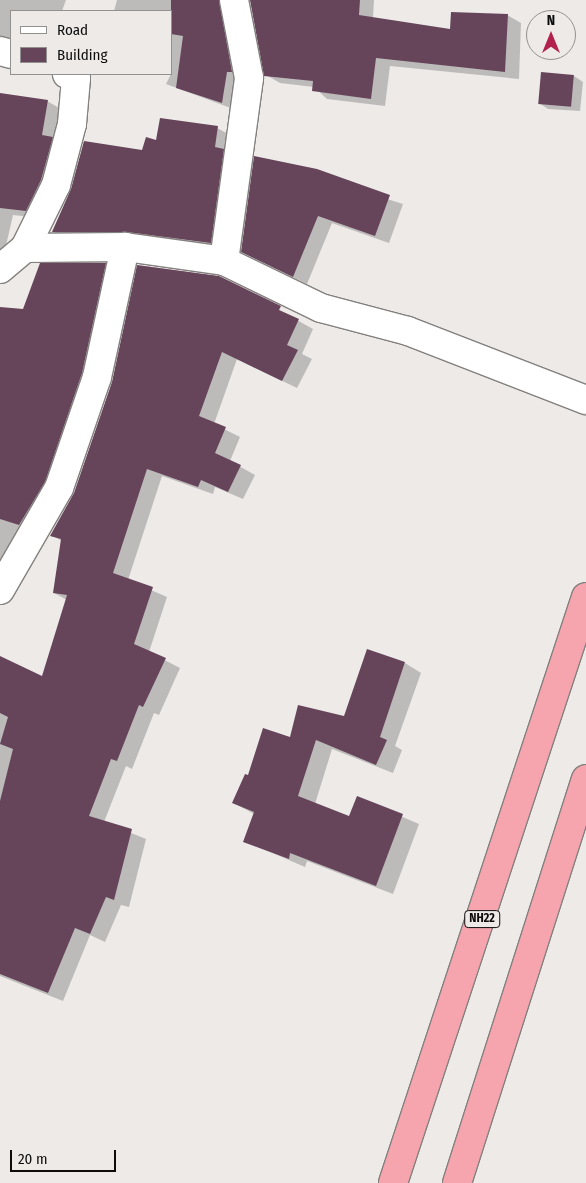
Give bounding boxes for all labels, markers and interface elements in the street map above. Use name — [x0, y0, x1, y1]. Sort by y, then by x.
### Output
legend — [10, 10, 172, 75]
north arrow — [526, 10, 576, 60]
text: N — [547, 12, 555, 29]
text: Road — [57, 21, 88, 39]
text: Building — [57, 46, 108, 64]
road number: NH22 — [463, 910, 501, 929]
scale bar — [12, 1140, 119, 1172]
text: 20 m — [18, 1150, 48, 1168]

